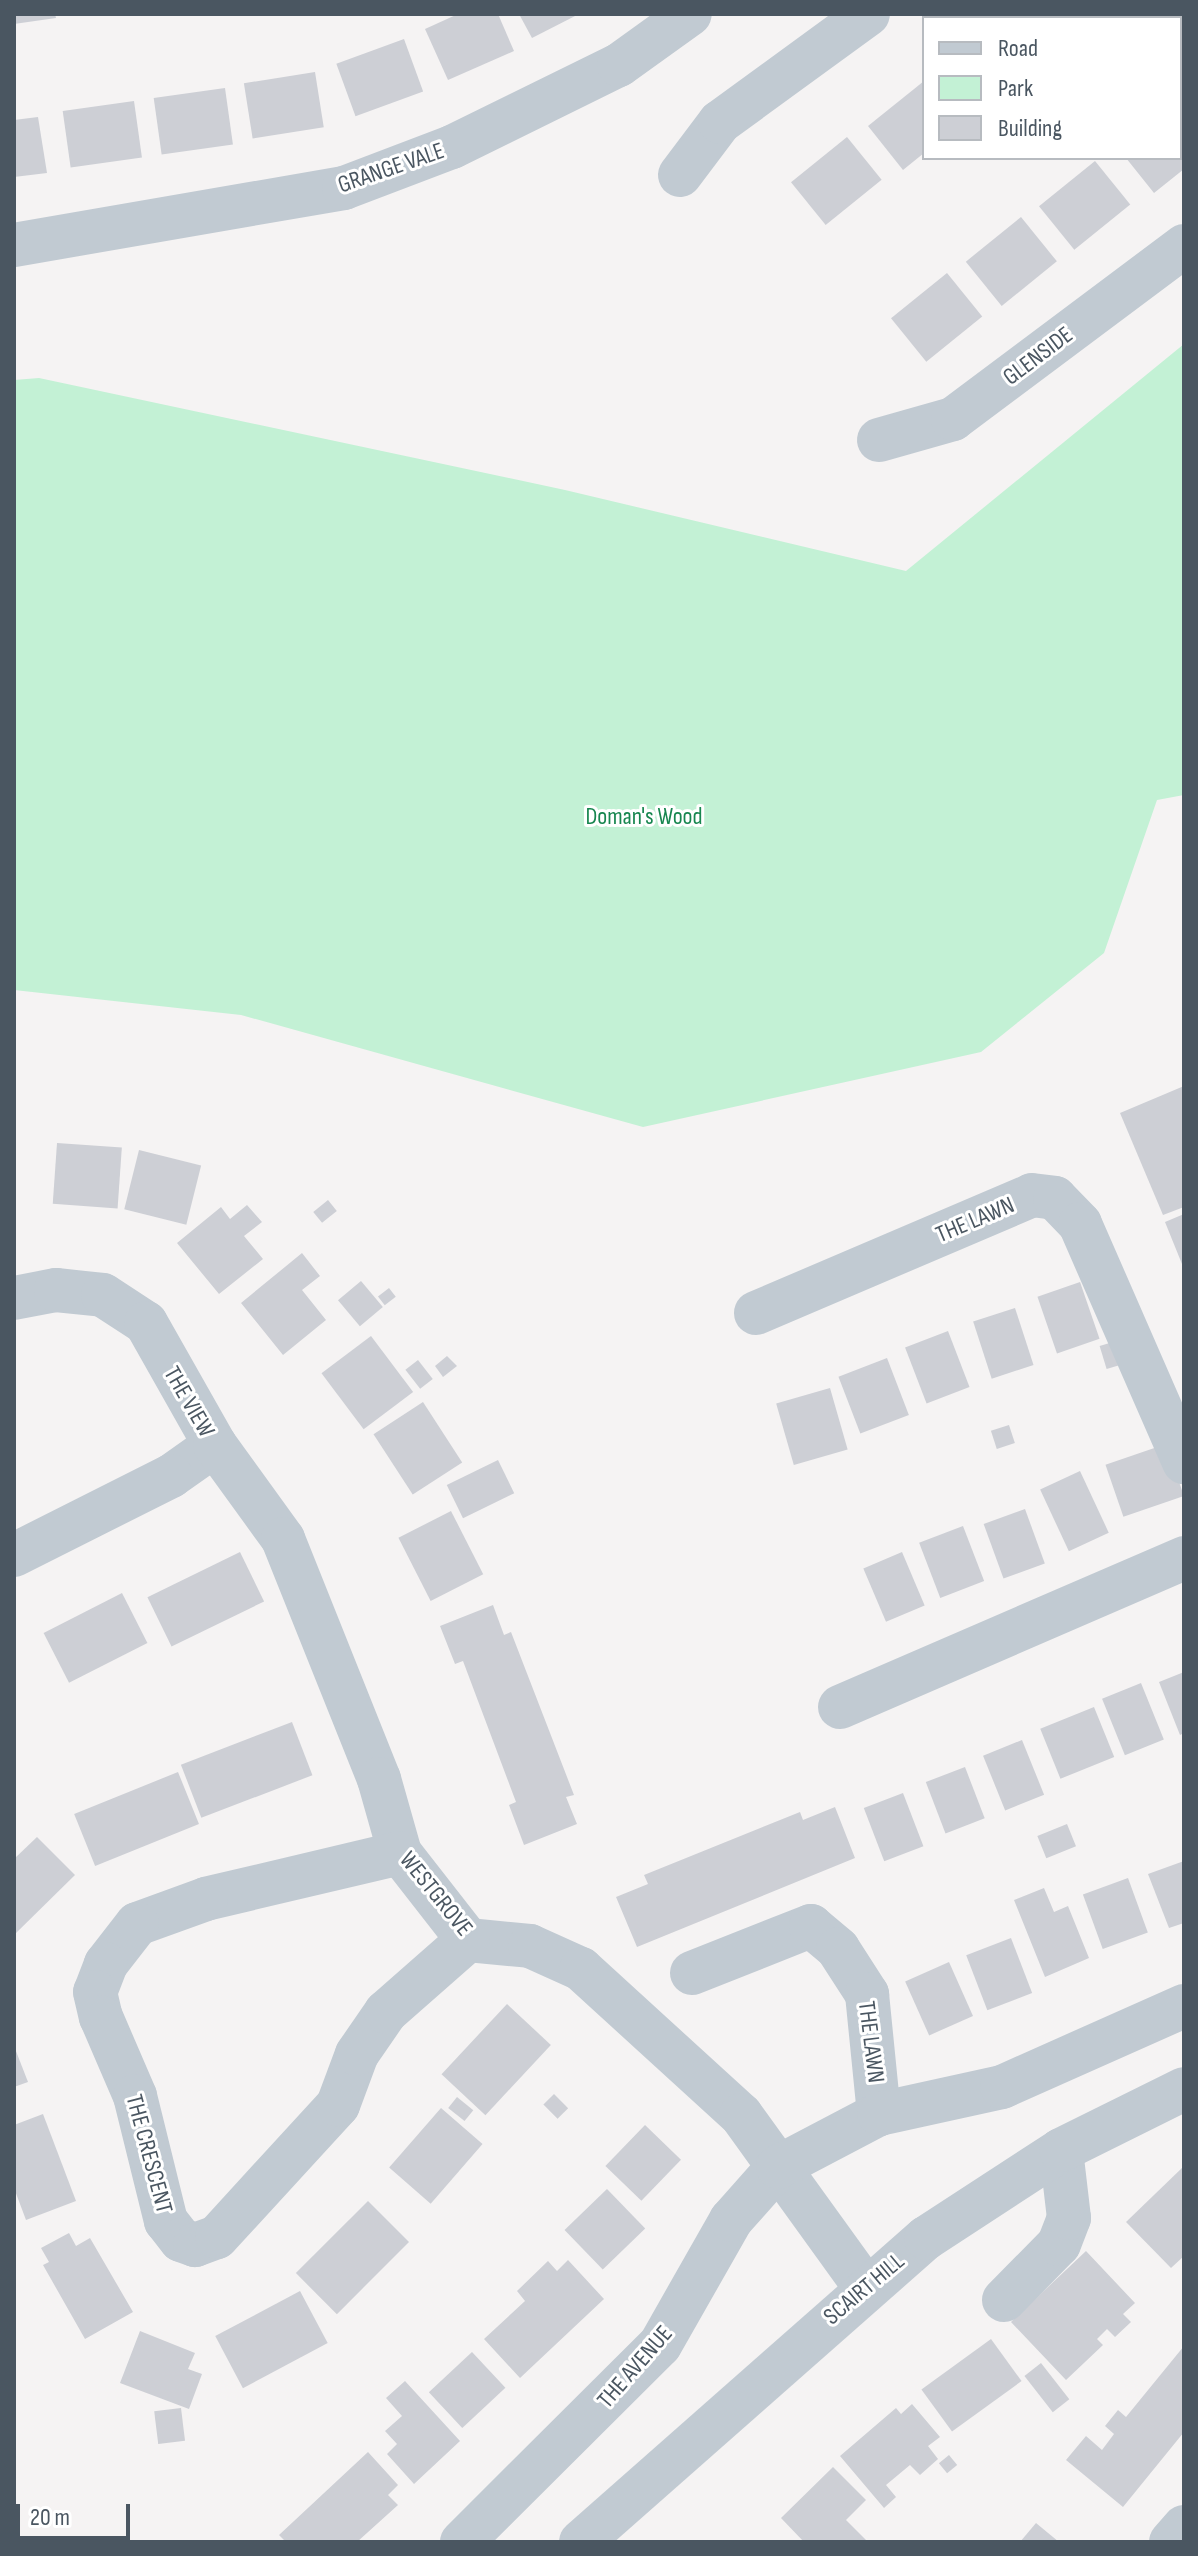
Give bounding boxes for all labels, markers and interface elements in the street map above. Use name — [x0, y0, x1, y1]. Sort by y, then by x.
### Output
legend — [922, 16, 1182, 160]
text: Road — [998, 34, 1038, 63]
text: Park — [998, 74, 1033, 103]
text: Building — [998, 114, 1062, 143]
street label: GRANGE VALE — [334, 136, 448, 200]
street label: GLENSIDE — [997, 320, 1079, 392]
park label: Doman's Wood — [585, 803, 703, 831]
street label: THE LAWN — [931, 1191, 1019, 1249]
street label: THE VIEW — [157, 1362, 221, 1442]
street label: WESTGROVE — [393, 1846, 479, 1942]
street label: THE LAWN — [852, 1999, 890, 2085]
street label: THE CRESCENT — [119, 2091, 179, 2217]
street label: SCAIRT HILL — [818, 2247, 910, 2331]
street label: THE AVENUE — [591, 2320, 679, 2414]
scale bar — [20, 2488, 134, 2538]
text: 20 m — [30, 2503, 70, 2532]

